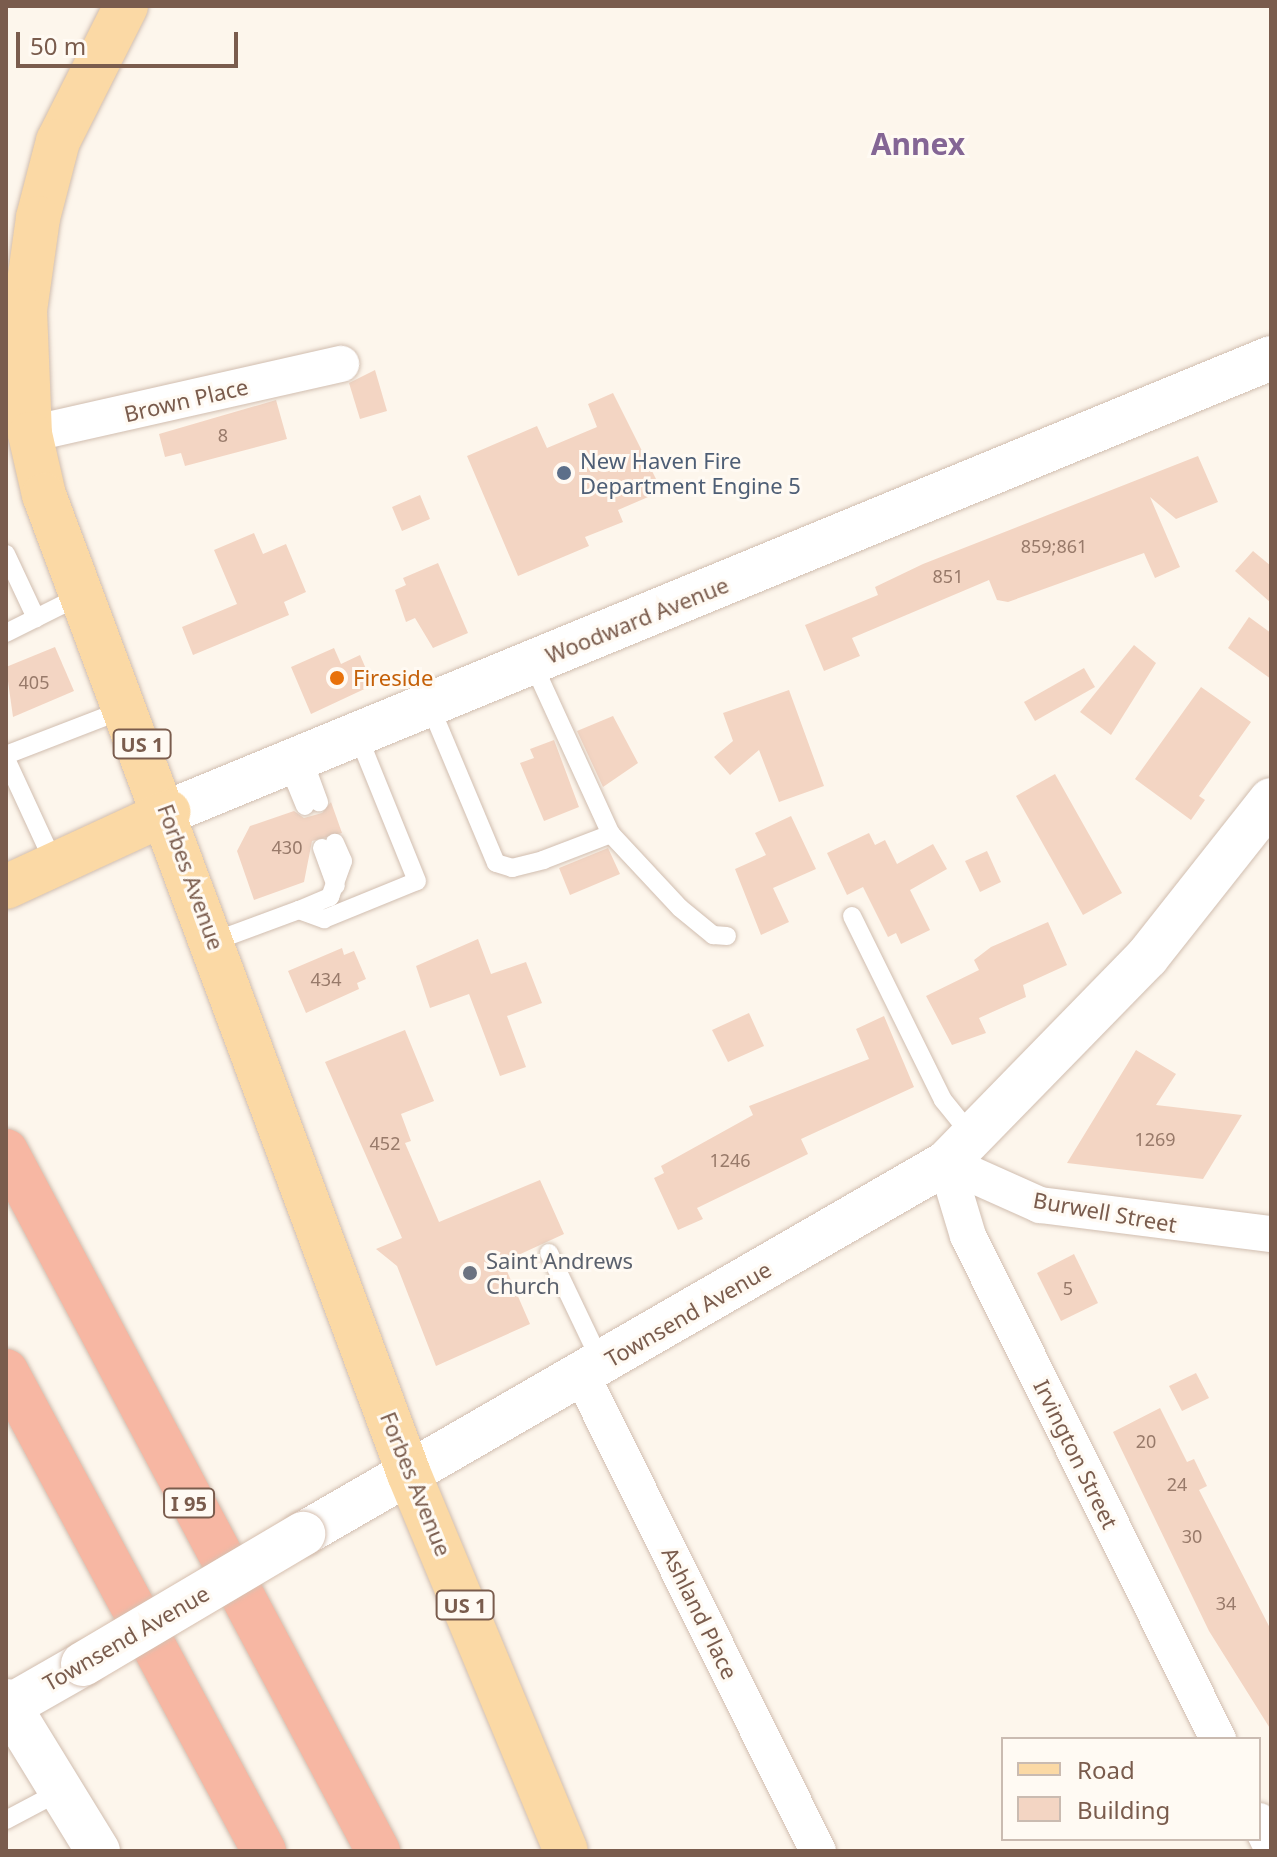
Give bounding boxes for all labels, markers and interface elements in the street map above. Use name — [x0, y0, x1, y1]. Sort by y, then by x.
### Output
scale bar — [20, 16, 242, 66]
text: 50 m — [30, 29, 86, 62]
district label: Annex — [871, 126, 965, 162]
street label: Brown Place — [121, 373, 251, 427]
house number: 8 — [218, 424, 228, 446]
place label: New Haven Fire Department Engine 5 — [580, 447, 801, 498]
marker: New Haven Fire Department Engine 5 — [555, 464, 573, 482]
house number: 859;861 — [1021, 535, 1087, 557]
house number: 851 — [933, 565, 963, 587]
street label: Woodward Avenue — [542, 571, 732, 669]
place label: Fireside — [353, 665, 433, 691]
marker: Fireside — [328, 669, 346, 687]
house number: 405 — [19, 671, 49, 693]
road number: US 1 — [112, 728, 172, 760]
street label: Forbes Avenue — [152, 800, 230, 954]
house number: 430 — [272, 836, 302, 858]
house number: 434 — [311, 968, 341, 990]
house number: 1269 — [1134, 1128, 1176, 1150]
house number: 452 — [370, 1132, 400, 1154]
house number: 1246 — [709, 1149, 751, 1171]
street label: Burwell Street — [1031, 1186, 1179, 1238]
place label: Saint Andrews Church — [486, 1247, 633, 1298]
street label: Townsend Avenue — [600, 1256, 776, 1372]
marker: Saint Andrews Church — [461, 1264, 479, 1282]
house number: 5 — [1063, 1277, 1073, 1299]
street label: Irvington Street — [1029, 1375, 1123, 1533]
street label: Forbes Avenue — [375, 1408, 457, 1560]
house number: 20 — [1136, 1430, 1156, 1452]
house number: 24 — [1167, 1473, 1187, 1495]
road number: I 95 — [163, 1487, 215, 1519]
house number: 30 — [1182, 1525, 1202, 1547]
street label: Ashland Place — [657, 1543, 743, 1683]
street label: Townsend Avenue — [38, 1580, 214, 1696]
road number: US 1 — [435, 1589, 495, 1621]
house number: 34 — [1216, 1592, 1236, 1614]
legend — [1001, 1737, 1261, 1841]
text: Road — [1077, 1753, 1135, 1786]
text: Building — [1077, 1793, 1170, 1826]

